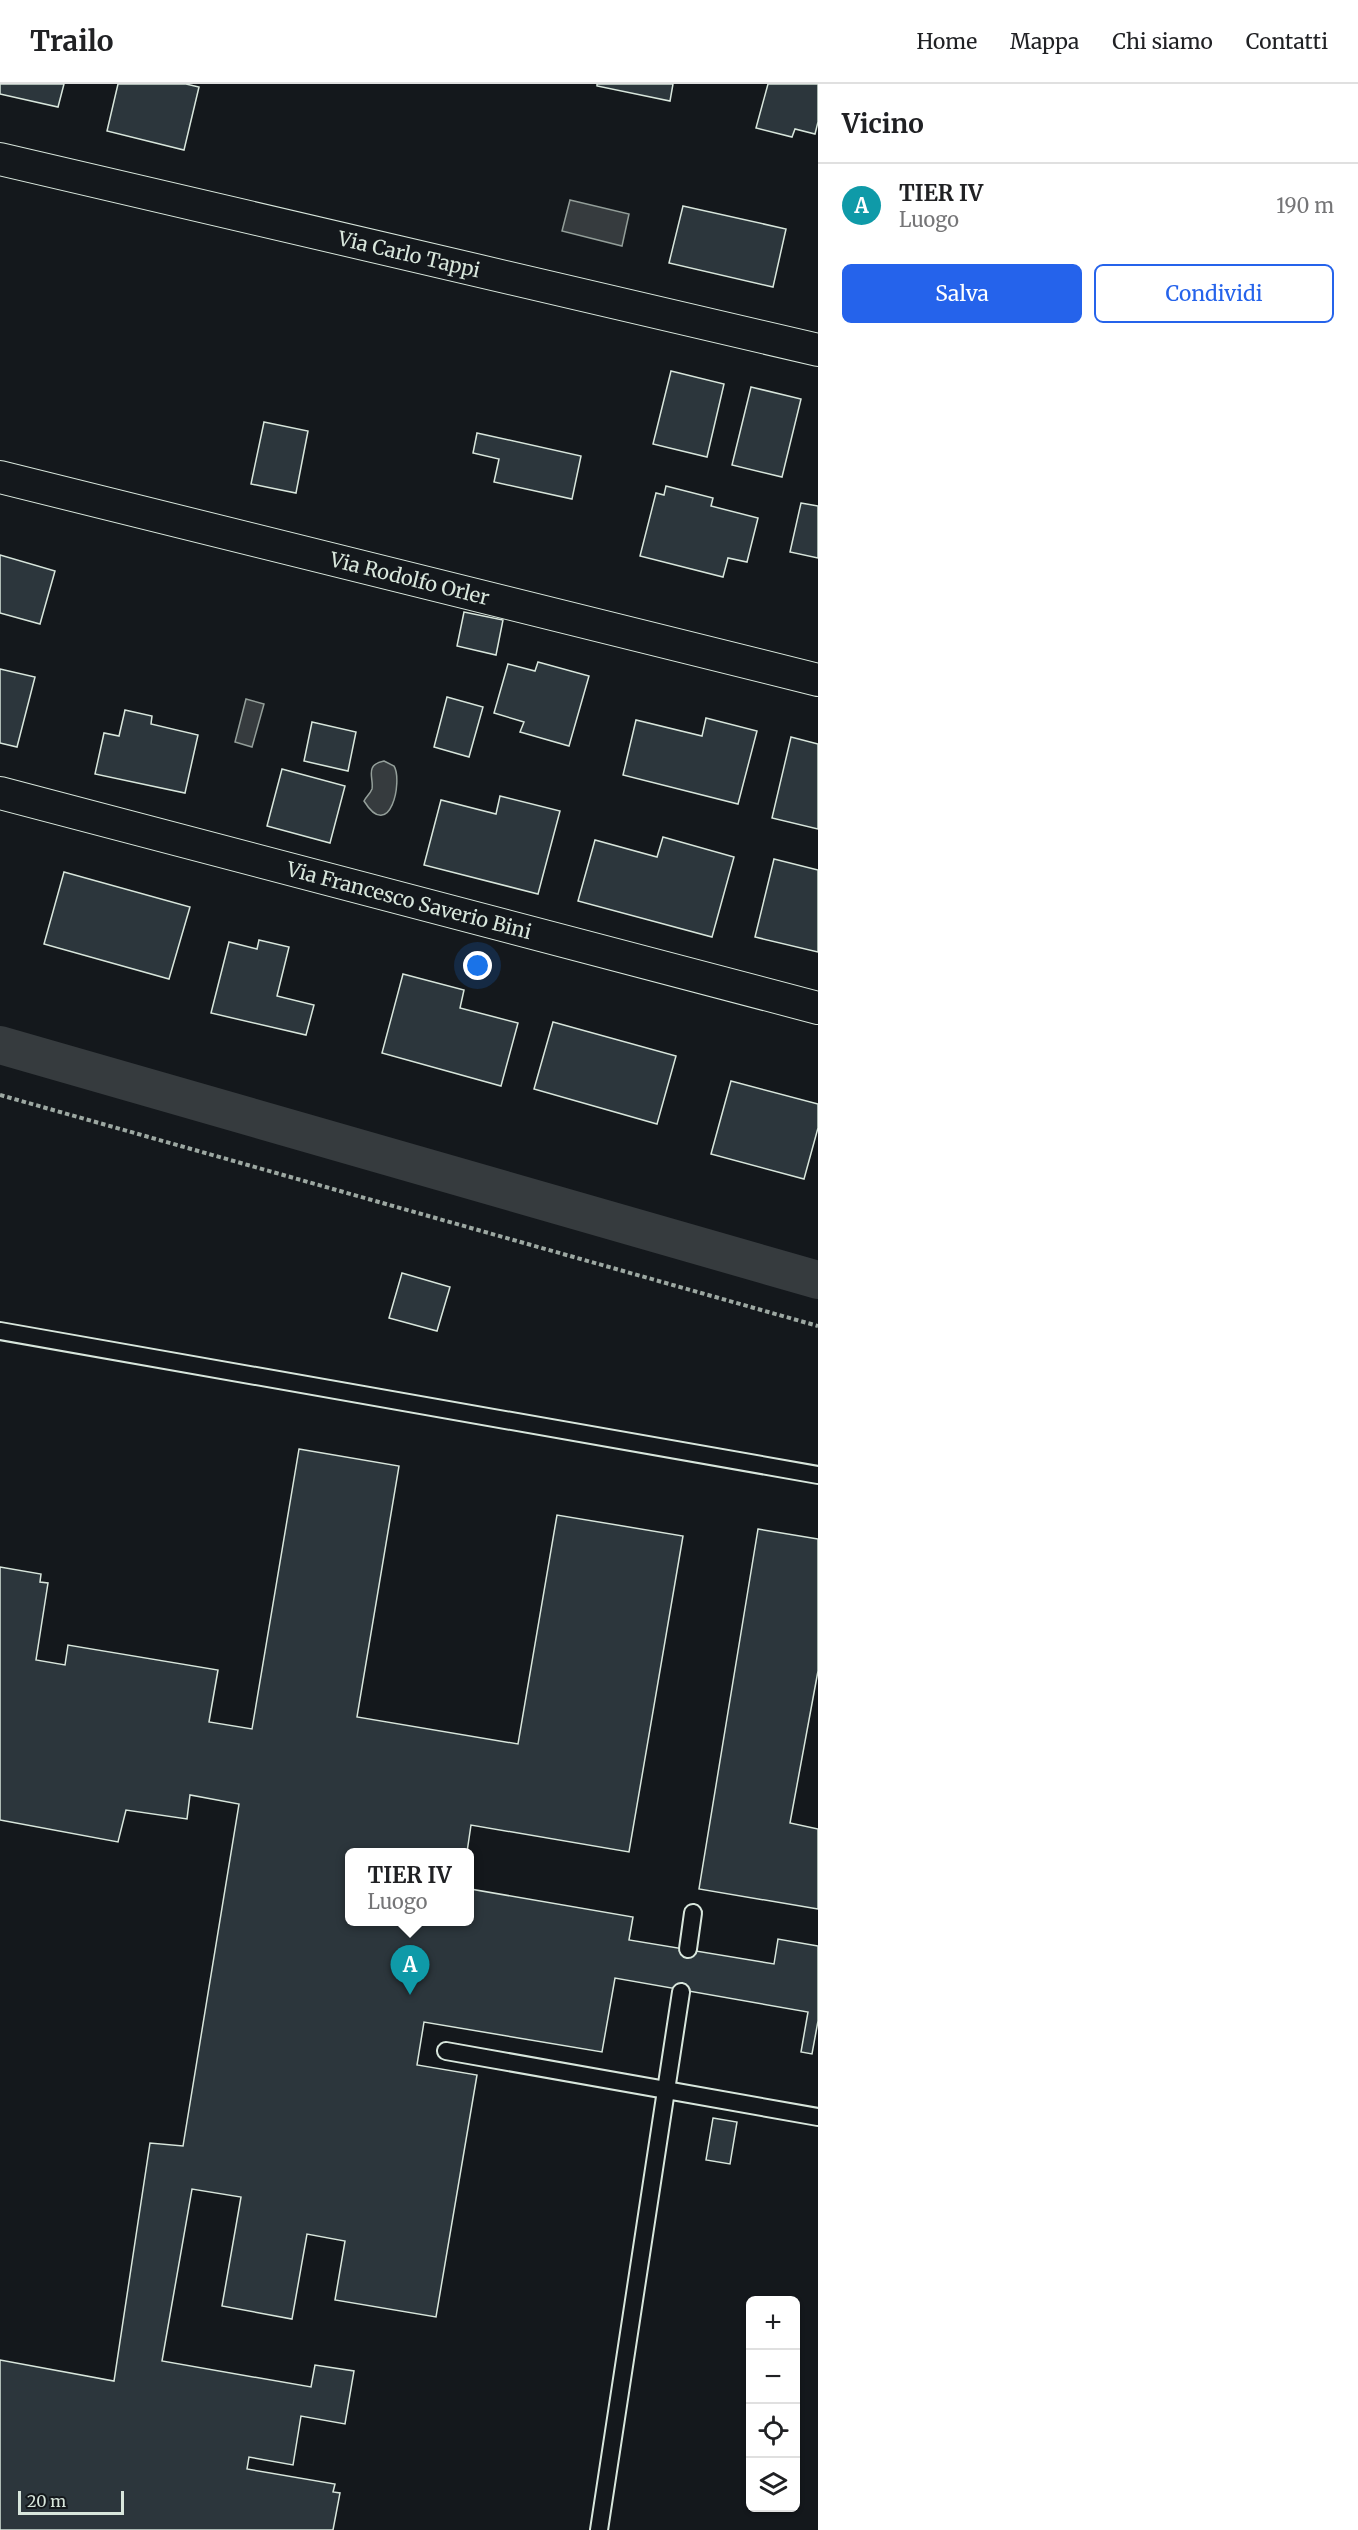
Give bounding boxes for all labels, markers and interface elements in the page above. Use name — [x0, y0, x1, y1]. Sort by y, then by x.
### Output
text: Trailo — [30, 23, 114, 59]
text: Home — [917, 28, 977, 55]
text: Mappa — [1010, 28, 1079, 55]
text: Chi siamo — [1112, 28, 1213, 55]
text: Contatti — [1246, 28, 1328, 55]
text: Vicino — [842, 107, 924, 140]
text: TIER IV — [899, 179, 983, 207]
text: A — [854, 193, 869, 218]
text: 190 m — [1276, 193, 1334, 218]
text: Luogo — [899, 207, 959, 232]
street label: Via Carlo Tappi — [335, 225, 483, 283]
button: Salva — [842, 264, 1082, 323]
button: Condividi — [1094, 264, 1334, 323]
street label: Via Rodolfo Orler — [326, 546, 492, 610]
street label: Via Francesco Saverio Bini — [283, 856, 534, 944]
your location — [463, 951, 492, 980]
popup — [345, 1848, 474, 1926]
text: TIER IV — [367, 1861, 452, 1889]
text: Luogo — [367, 1889, 427, 1914]
pin: A — [390, 1946, 430, 1995]
map controls — [746, 2296, 800, 2512]
button: + — [746, 2296, 800, 2350]
button: − — [746, 2350, 800, 2404]
button: locate — [746, 2404, 800, 2458]
button: layers — [746, 2458, 800, 2512]
scale bar — [18, 2488, 124, 2516]
text: 20 m — [27, 2491, 66, 2511]

